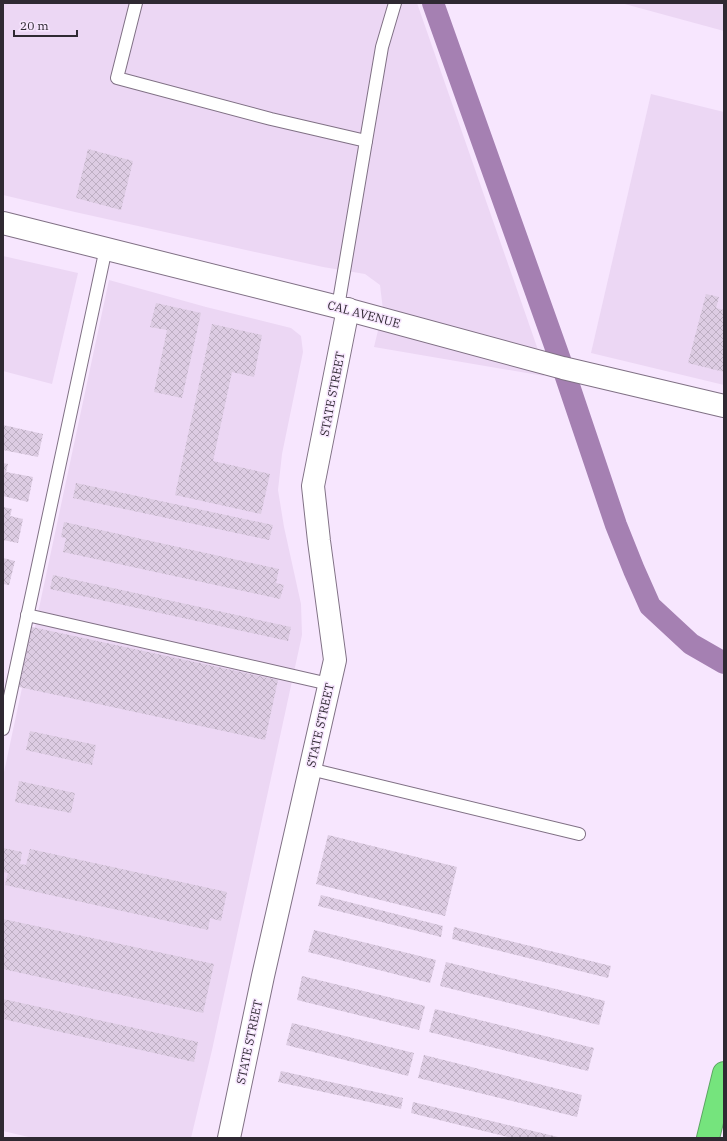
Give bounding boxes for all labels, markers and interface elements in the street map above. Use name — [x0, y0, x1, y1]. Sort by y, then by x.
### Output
scale bar — [14, 12, 77, 38]
text: 20 m — [20, 18, 49, 33]
street label: CAL AVENUE — [326, 297, 402, 331]
street label: STATE STREET — [316, 350, 348, 438]
street label: STATE STREET — [303, 681, 337, 769]
street label: STATE STREET — [233, 998, 265, 1086]

